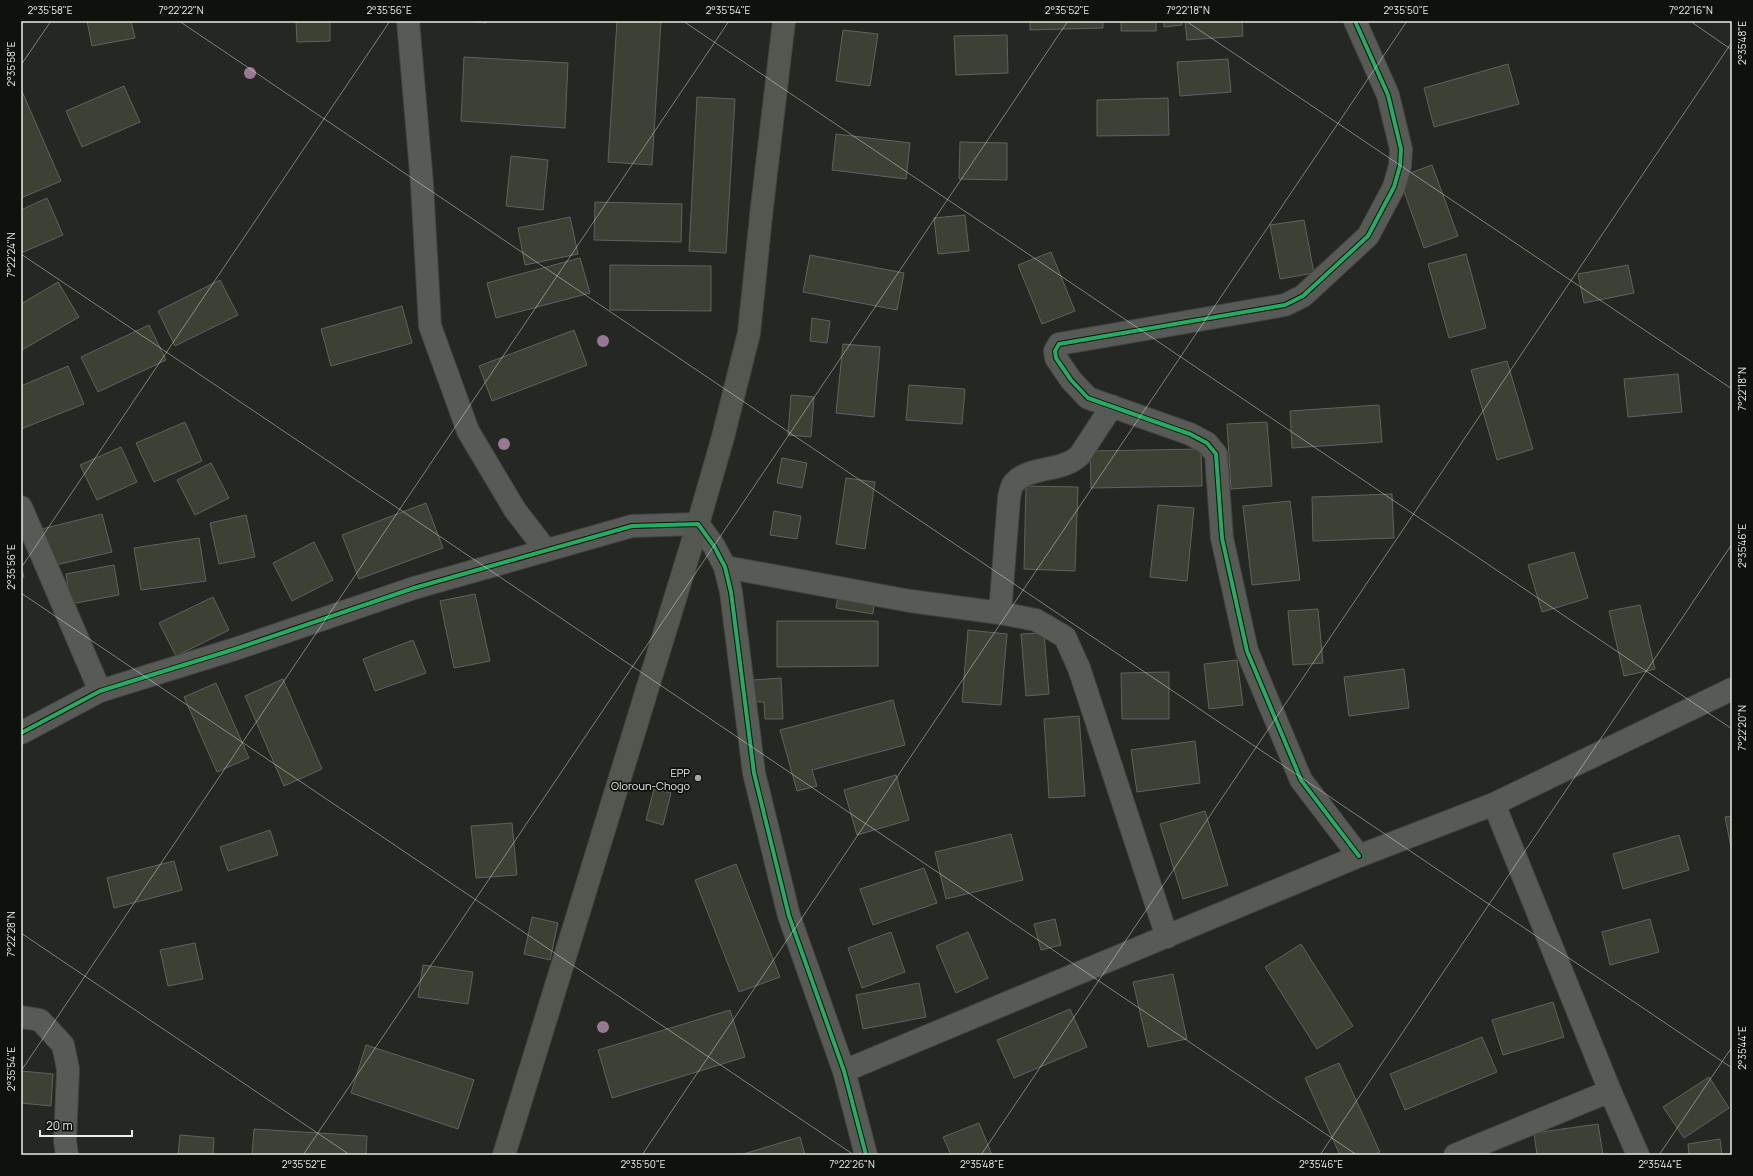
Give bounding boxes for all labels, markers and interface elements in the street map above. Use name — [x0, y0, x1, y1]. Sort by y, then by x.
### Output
text: 2°35'58"E — [28, 3, 73, 17]
text: 7°22'22"N — [158, 3, 204, 17]
text: 2°35'56"E — [366, 3, 412, 17]
text: 2°35'54"E — [706, 3, 751, 17]
text: 2°35'52"E — [1045, 3, 1090, 17]
text: 7°22'18"N — [1166, 3, 1210, 17]
text: 2°35'50"E — [1383, 3, 1429, 17]
text: 7°22'16"N — [1669, 3, 1713, 17]
text: 2°35'48"E — [1735, 21, 1749, 65]
text: 2°35'58"E — [4, 41, 18, 86]
text: 7°22'24"N — [4, 232, 18, 277]
text: 7°22'18"N — [1735, 367, 1749, 411]
text: 2°35'46"E — [1735, 524, 1749, 568]
text: 2°35'56"E — [4, 544, 18, 590]
text: 7°22'20"N — [1735, 705, 1749, 751]
place label: EPP Oloroun-Chogo — [611, 765, 690, 793]
marker: EPP Oloroun-Chogo — [693, 773, 703, 783]
text: 7°22'28"N — [4, 911, 18, 957]
text: 2°35'44"E — [1735, 1026, 1749, 1070]
text: 2°35'54"E — [4, 1046, 18, 1091]
scale bar — [40, 1112, 132, 1138]
text: 20 m — [46, 1117, 73, 1134]
text: 2°35'52"E — [282, 1157, 327, 1171]
text: 2°35'50"E — [620, 1157, 666, 1171]
text: 7°22'26"N — [829, 1157, 875, 1171]
text: 2°35'48"E — [960, 1157, 1004, 1171]
text: 2°35'46"E — [1299, 1157, 1343, 1171]
text: 2°35'44"E — [1638, 1157, 1682, 1171]

